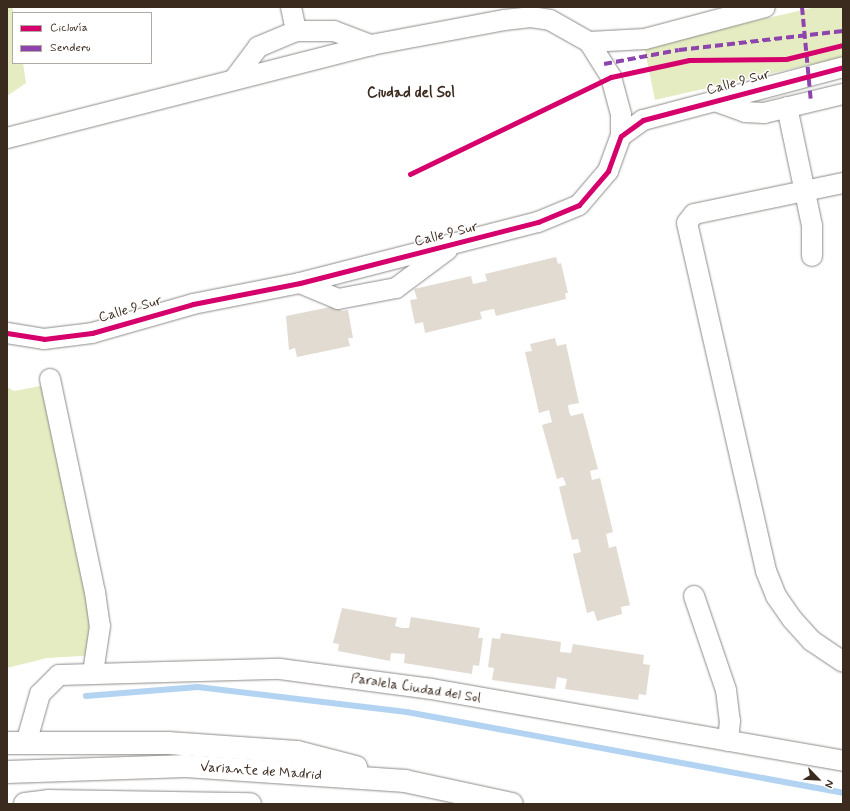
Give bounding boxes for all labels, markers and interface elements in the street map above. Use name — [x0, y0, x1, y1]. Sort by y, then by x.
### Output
legend — [12, 12, 152, 64]
text: Ciclovía — [50, 20, 88, 36]
text: Sendero — [50, 40, 91, 56]
street label: Calle 9 Sur — [705, 65, 771, 99]
district label: Ciudad del Sol — [367, 85, 455, 103]
street label: Calle 9 Sur — [413, 218, 479, 250]
street label: Calle 9 Sur — [97, 292, 163, 326]
street label: Paralela Ciudad del Sol — [349, 669, 483, 707]
street label: Variante de Madrid — [200, 758, 322, 784]
north arrow — [798, 759, 838, 799]
text: N — [821, 778, 837, 790]

